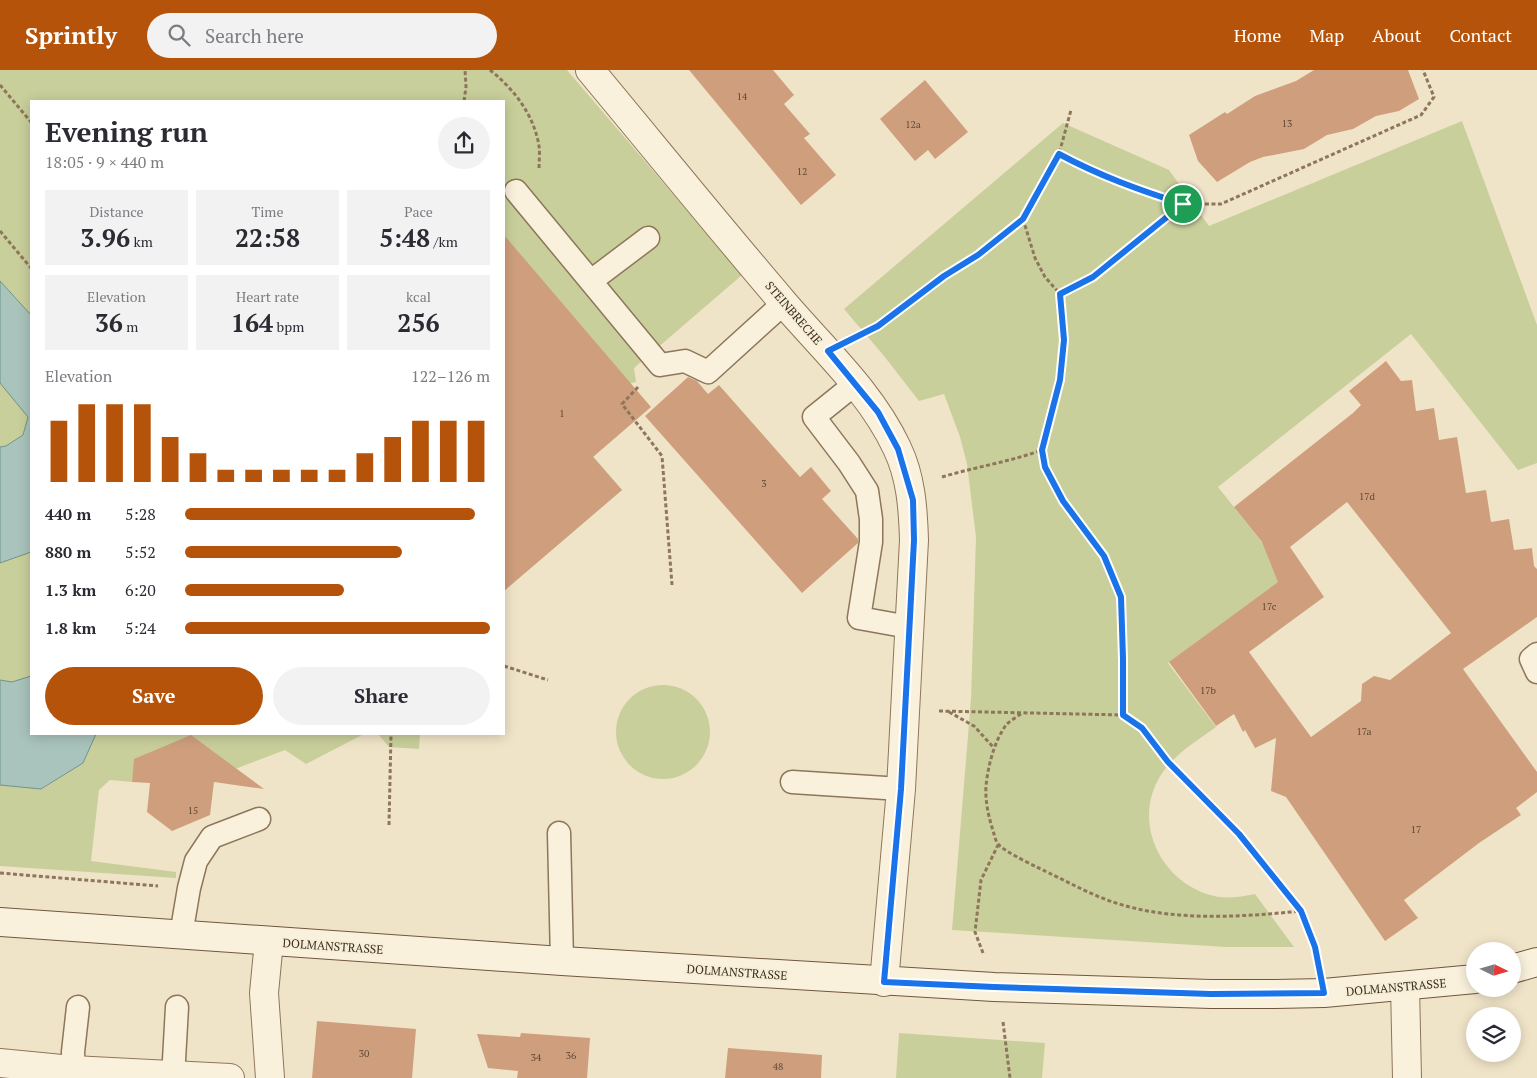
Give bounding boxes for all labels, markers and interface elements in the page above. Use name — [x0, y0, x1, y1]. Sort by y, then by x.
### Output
search box — [147, 13, 497, 58]
text: Sprintly — [25, 19, 117, 51]
icon: search — [165, 21, 193, 49]
text: Search here — [205, 23, 304, 48]
text: Home — [1234, 23, 1281, 47]
text: Map — [1309, 23, 1344, 47]
text: About — [1372, 23, 1421, 47]
text: Contact — [1449, 23, 1512, 47]
house number: 14 — [737, 90, 748, 103]
text: Evening run — [45, 113, 208, 150]
button: share — [438, 117, 490, 169]
house number: 13 — [1282, 117, 1292, 130]
house number: 12a — [905, 118, 921, 131]
text: 18:05 · 9 × 440 m — [45, 151, 164, 173]
house number: 12 — [797, 165, 807, 178]
pin — [1162, 183, 1204, 225]
icon: arrive — [1169, 190, 1197, 218]
text: Distance — [89, 202, 144, 221]
text: Time — [251, 202, 284, 221]
text: Pace — [404, 202, 433, 221]
text: 3.96 — [80, 221, 130, 254]
text: 22:58 — [235, 221, 300, 254]
text: 5:48 — [379, 221, 430, 254]
text: km — [130, 232, 153, 251]
text: /km — [430, 232, 458, 251]
street label: STEINBRECHE — [762, 278, 826, 348]
text: Elevation — [87, 287, 146, 306]
text: Heart rate — [236, 287, 299, 306]
text: kcal — [406, 287, 431, 306]
text: 36 — [95, 306, 123, 339]
text: 164 — [231, 306, 273, 339]
text: 256 — [397, 306, 440, 339]
text: m — [123, 317, 138, 336]
text: bpm — [273, 317, 304, 336]
text: Elevation — [45, 365, 112, 387]
text: 122–126 m — [411, 365, 490, 387]
house number: 1 — [559, 407, 565, 420]
house number: 3 — [761, 477, 767, 490]
house number: 17d — [1359, 490, 1376, 503]
text: 440 m — [45, 503, 91, 525]
text: 5:28 — [125, 503, 156, 525]
text: 880 m — [45, 541, 91, 563]
text: 5:52 — [125, 541, 156, 563]
text: 1.3 km — [45, 579, 96, 601]
text: 6:20 — [125, 579, 156, 601]
house number: 17c — [1262, 600, 1277, 613]
text: 1.8 km — [45, 617, 96, 639]
text: 5:24 — [125, 617, 156, 639]
button: Save — [45, 667, 263, 725]
button: Share — [273, 667, 490, 725]
house number: 17b — [1200, 684, 1217, 697]
house number: 17a — [1356, 725, 1372, 738]
house number: 15 — [188, 804, 198, 817]
house number: 17 — [1411, 823, 1421, 836]
street label: DOLMANSTRASSE — [282, 935, 384, 957]
north arrow — [1466, 942, 1521, 998]
map controls — [1466, 942, 1521, 1062]
street label: DOLMANSTRASSE — [686, 961, 788, 983]
street label: DOLMANSTRASSE — [1345, 975, 1447, 999]
button: layers — [1466, 1007, 1521, 1062]
house number: 30 — [359, 1047, 369, 1060]
house number: 36 — [566, 1049, 577, 1062]
house number: 34 — [531, 1051, 542, 1064]
house number: 48 — [773, 1060, 783, 1073]

